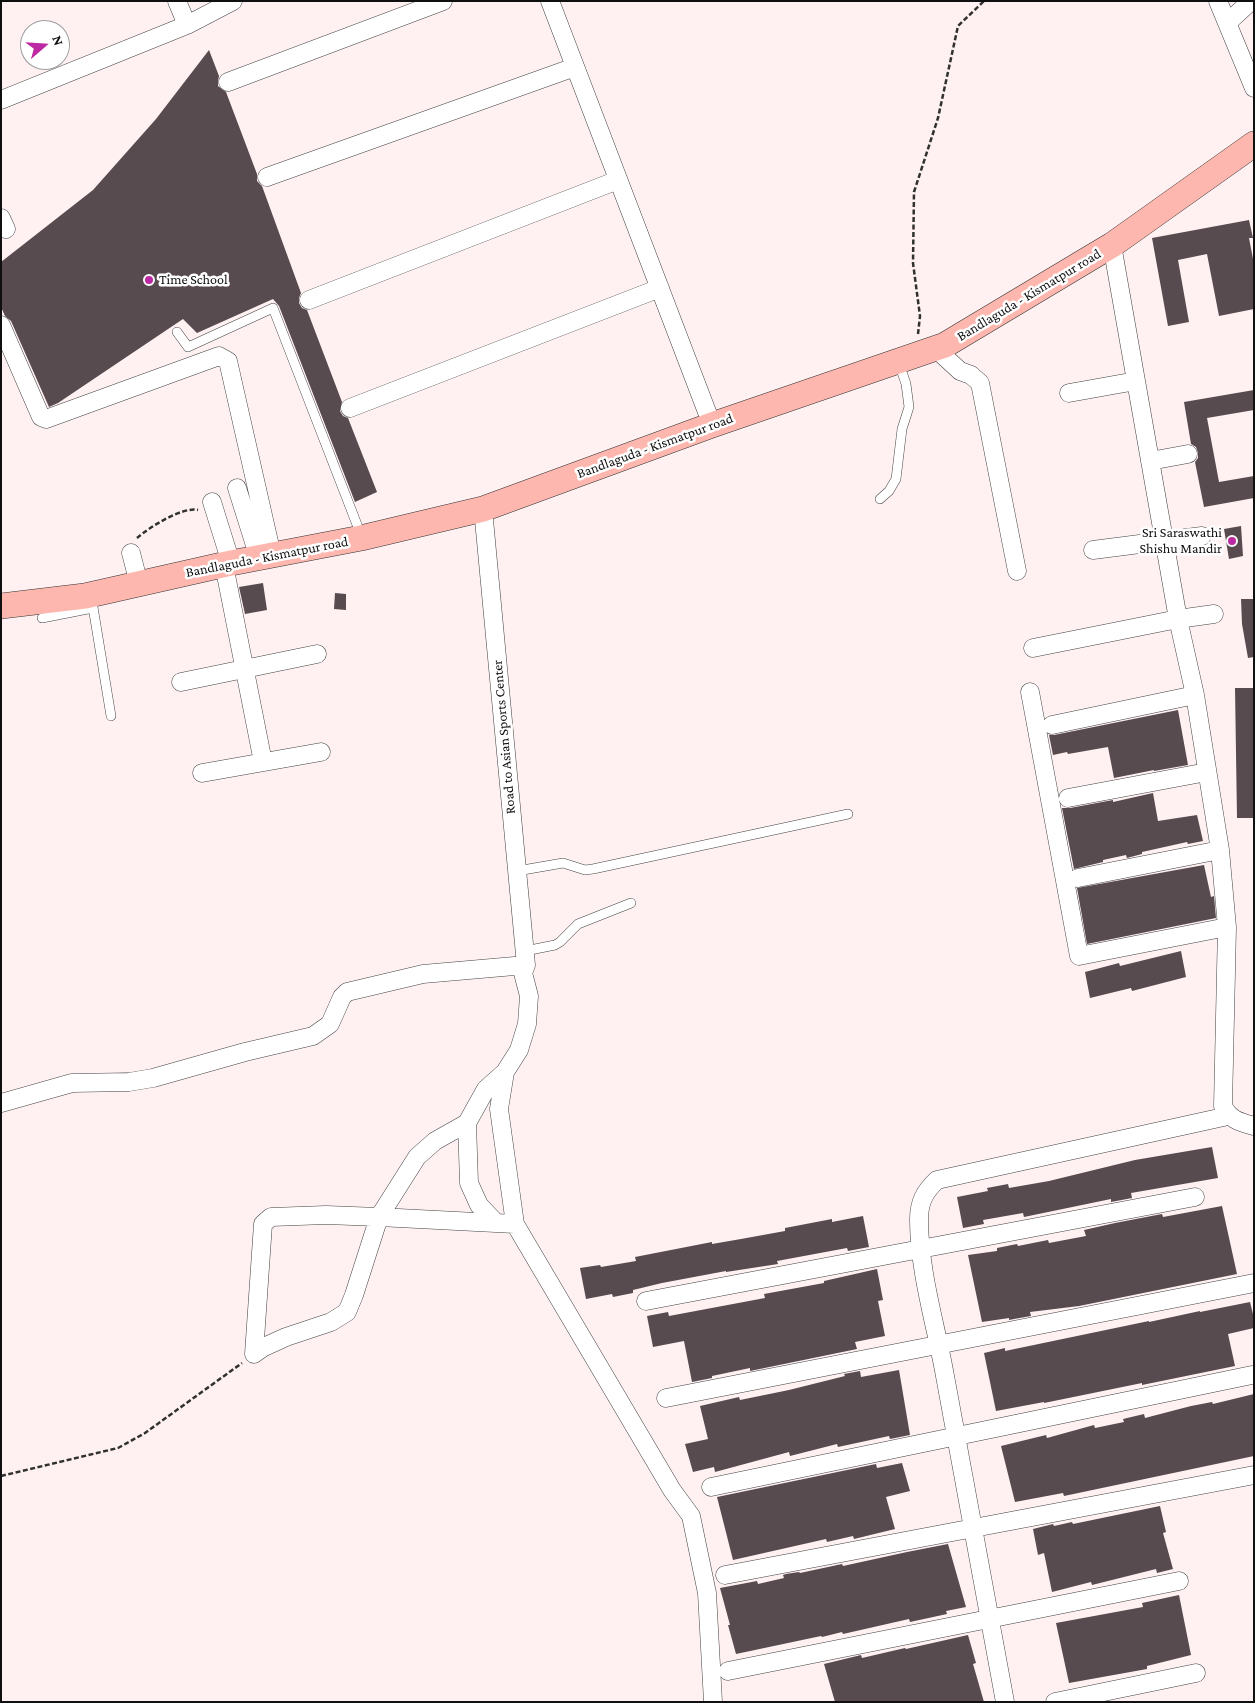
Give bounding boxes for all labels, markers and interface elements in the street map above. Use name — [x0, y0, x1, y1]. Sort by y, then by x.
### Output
north arrow — [20, 20, 70, 70]
text: N — [49, 33, 67, 48]
street label: Bandlaguda - Kismatpur road — [954, 245, 1104, 345]
place label: Time School — [159, 272, 228, 288]
marker: Time School — [143, 274, 155, 286]
street label: Bandlaguda - Kismatpur road — [575, 410, 735, 482]
place label: Sri Saraswathi Shishu Mandir — [1140, 525, 1222, 558]
street label: Bandlaguda - Kismatpur road — [184, 533, 350, 581]
marker: Sri Saraswathi Shishu Mandir — [1226, 535, 1238, 547]
street label: Road to Asian Sports Center — [489, 659, 519, 815]

